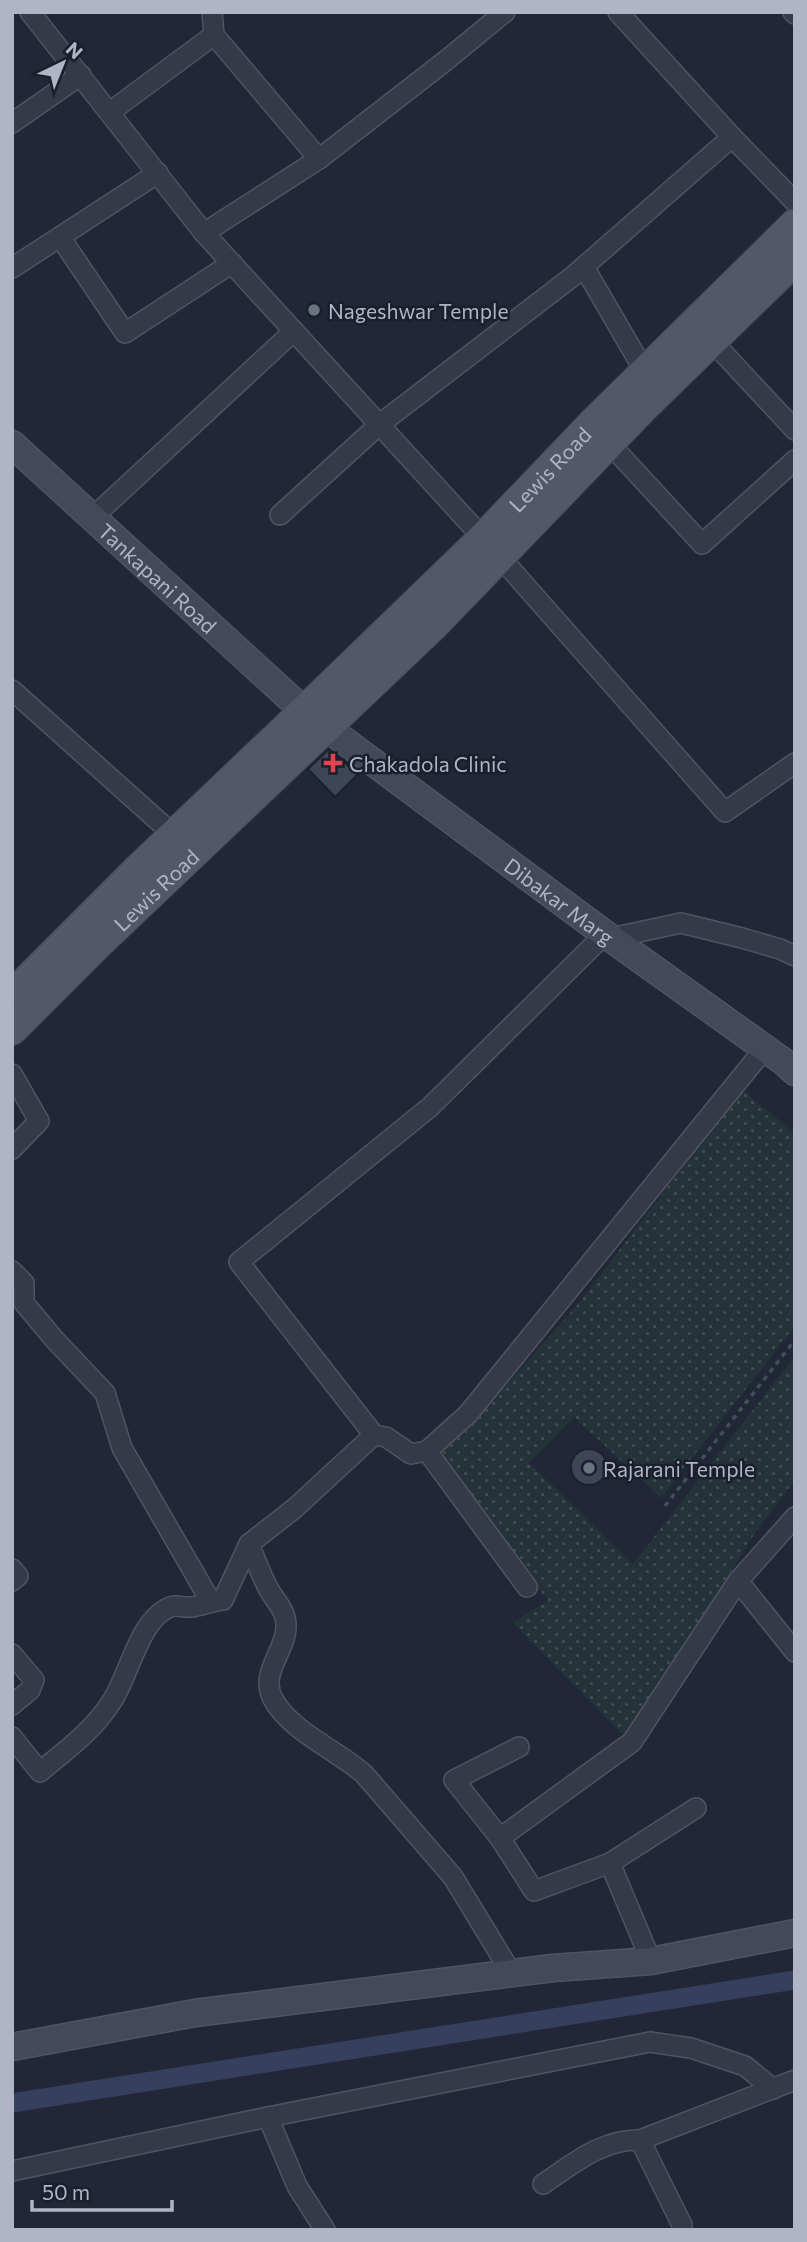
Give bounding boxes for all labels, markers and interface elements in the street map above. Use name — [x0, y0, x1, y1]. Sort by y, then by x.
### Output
north arrow — [28, 28, 98, 98]
text: N — [62, 37, 88, 63]
place label: Nageshwar Temple — [328, 298, 508, 323]
marker: Nageshwar Temple — [306, 302, 322, 318]
street label: Lewis Road — [503, 421, 595, 516]
street label: Tankapani Road — [94, 517, 222, 638]
place label: Chakadola Clinic — [349, 751, 507, 776]
marker: Chakadola Clinic — [323, 753, 343, 773]
street label: Lewis Road — [108, 843, 203, 936]
street label: Dibakar Marg — [500, 852, 619, 949]
place label: Rajarani Temple — [603, 1456, 755, 1481]
marker: Rajarani Temple — [581, 1460, 597, 1476]
scale bar — [32, 2168, 172, 2212]
text: 50 m — [42, 2179, 90, 2204]

